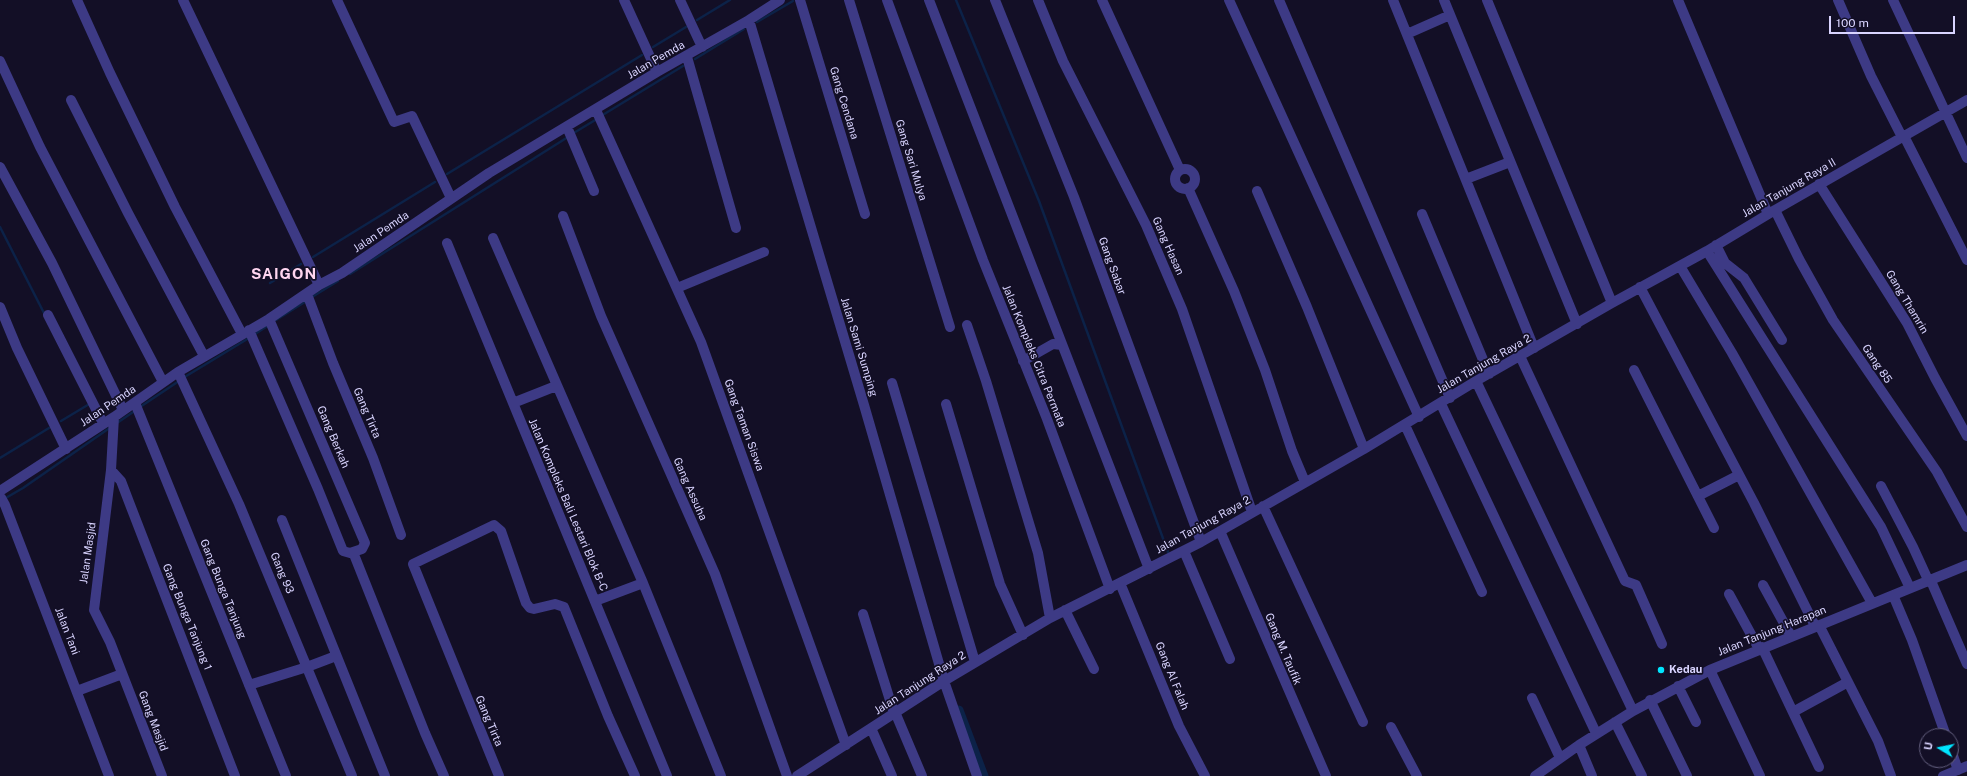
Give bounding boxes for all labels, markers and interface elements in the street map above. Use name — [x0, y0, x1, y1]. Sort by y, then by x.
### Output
scale bar — [1831, 8, 1957, 34]
text: 100 m — [1836, 16, 1869, 30]
street label: Jalan Pemda — [625, 38, 687, 82]
street label: Gang Cendana — [827, 65, 861, 141]
street label: Gang Sari Mulya — [892, 118, 930, 202]
street label: Jalan Tanjung Raya II — [1740, 156, 1838, 220]
street label: Jalan Pemda — [351, 209, 411, 255]
street label: Gang Hasan — [1149, 215, 1187, 277]
street label: Gang Sabar — [1095, 235, 1129, 297]
district label: SAIGON — [251, 265, 317, 283]
street label: Gang Thamrin — [1883, 268, 1931, 336]
street label: Jalan Kompleks Citra Permata — [999, 283, 1069, 429]
street label: Jalan Sami Sumping — [838, 296, 880, 398]
street label: Jalan Tanjung Raya 2 — [1435, 332, 1533, 396]
street label: Gang 85 — [1859, 342, 1895, 386]
street label: Gang Taman Siswa — [721, 377, 767, 473]
street label: Jalan Pemda — [78, 383, 138, 429]
street label: Gang Tirta — [350, 386, 384, 440]
street label: Gang Berkah — [314, 404, 352, 470]
street label: Jalan Kompleks Bali Lestari Blok B-C — [526, 417, 610, 593]
street label: Gang Assuha — [670, 455, 710, 523]
street label: Jalan Tanjung Raya 2 — [1153, 493, 1253, 557]
street label: Jalan Masjid — [77, 521, 99, 585]
street label: Gang Bunga Tanjung — [197, 537, 249, 641]
street label: Gang 93 — [267, 550, 297, 596]
street label: Gang Bunga Tanjung 1 — [160, 562, 214, 672]
street label: Jalan Tanjung Harapan — [1716, 603, 1828, 659]
street label: Jalan Tani — [52, 605, 82, 657]
street label: Gang M. Taufik — [1262, 611, 1304, 687]
street label: Gang Al Falah — [1152, 640, 1192, 712]
street label: Jalan Tanjung Raya 2 — [872, 648, 968, 718]
place label: Kedau — [1669, 663, 1702, 677]
marker: Kedau — [1656, 665, 1666, 675]
street label: Gang Masjid — [135, 689, 171, 753]
street label: Gang Tirta — [472, 694, 506, 748]
north arrow — [1919, 728, 1959, 768]
text: U — [1922, 741, 1935, 751]

